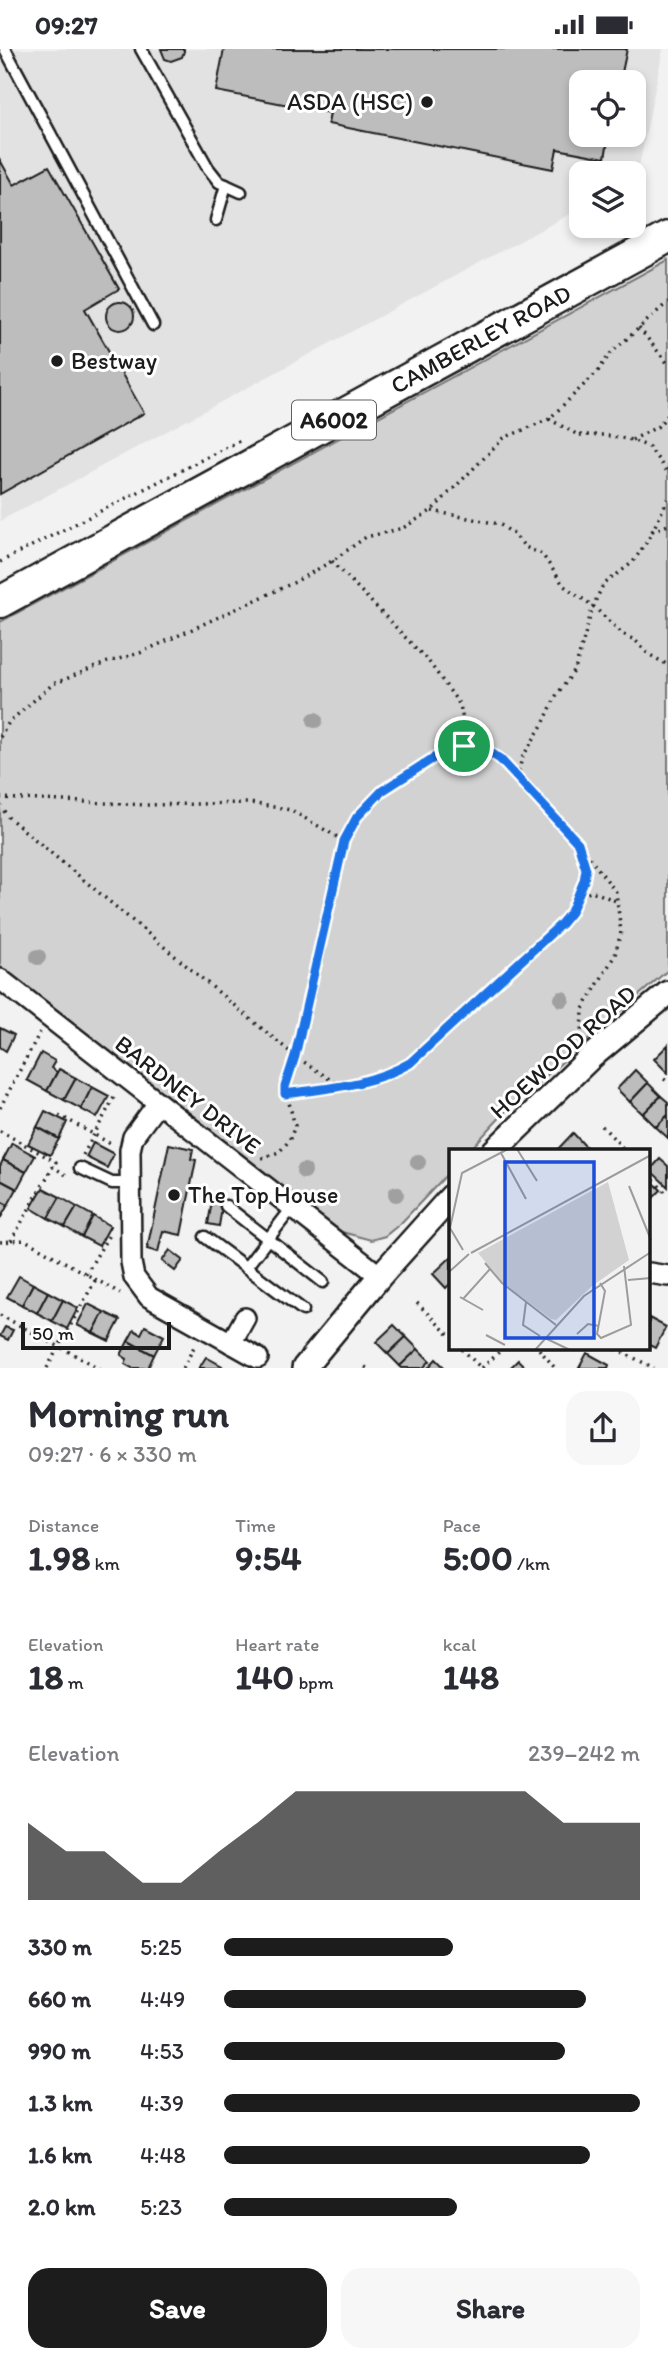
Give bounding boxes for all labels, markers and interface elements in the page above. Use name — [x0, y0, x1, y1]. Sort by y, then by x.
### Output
text: 09:27 — [35, 9, 98, 41]
map controls — [569, 70, 646, 238]
button: locate — [569, 70, 646, 147]
place label: ASDA (HSC) — [287, 87, 413, 116]
marker: ASDA (HSC) — [419, 94, 435, 110]
button: layers — [569, 161, 646, 238]
street label: CAMBERLEY ROAD — [386, 278, 576, 400]
place label: Bestway — [71, 346, 157, 375]
marker: Bestway — [49, 353, 65, 369]
road number: A6002 — [292, 401, 376, 439]
pin — [434, 716, 494, 776]
icon: arrive — [445, 727, 483, 765]
street label: HOEWOOD ROAD — [484, 979, 642, 1125]
street label: BARDNEY DRIVE — [110, 1029, 267, 1160]
inset map — [449, 1149, 650, 1351]
place label: The Top House — [188, 1180, 338, 1209]
marker: The Top House — [166, 1187, 182, 1203]
scale bar — [21, 1319, 172, 1351]
text: 50 m — [32, 1322, 74, 1345]
text: Morning run — [28, 1391, 229, 1437]
button: share — [566, 1391, 640, 1465]
text: 09:27 · 6 × 330 m — [28, 1440, 197, 1468]
text: Distance — [28, 1514, 99, 1537]
text: Time — [235, 1514, 276, 1537]
text: Pace — [443, 1514, 481, 1537]
text: 1.98 — [28, 1537, 90, 1579]
text: 9:54 — [235, 1537, 302, 1579]
text: 5:00 — [443, 1537, 513, 1579]
text: km — [90, 1552, 120, 1575]
text: /km — [513, 1552, 550, 1575]
text: Elevation — [28, 1633, 104, 1656]
text: Heart rate — [235, 1633, 319, 1656]
text: kcal — [443, 1633, 476, 1656]
text: 18 — [28, 1656, 63, 1698]
text: 140 — [235, 1656, 294, 1698]
text: 148 — [443, 1656, 499, 1698]
text: m — [63, 1671, 84, 1694]
text: bpm — [294, 1671, 334, 1694]
text: Elevation — [28, 1739, 119, 1767]
text: 239–242 m — [528, 1739, 640, 1767]
text: 330 m — [28, 1933, 92, 1961]
text: 5:25 — [140, 1933, 182, 1961]
text: 660 m — [28, 1985, 91, 2013]
text: 4:49 — [140, 1985, 185, 2013]
text: 990 m — [28, 2037, 91, 2065]
text: 4:53 — [140, 2037, 184, 2065]
text: 1.3 km — [28, 2089, 92, 2117]
text: 4:39 — [140, 2089, 184, 2117]
text: 1.6 km — [28, 2141, 92, 2169]
text: 4:48 — [140, 2141, 186, 2169]
text: 2.0 km — [28, 2193, 96, 2221]
text: 5:23 — [140, 2193, 182, 2221]
button: Save — [28, 2268, 327, 2348]
button: Share — [341, 2268, 640, 2348]

